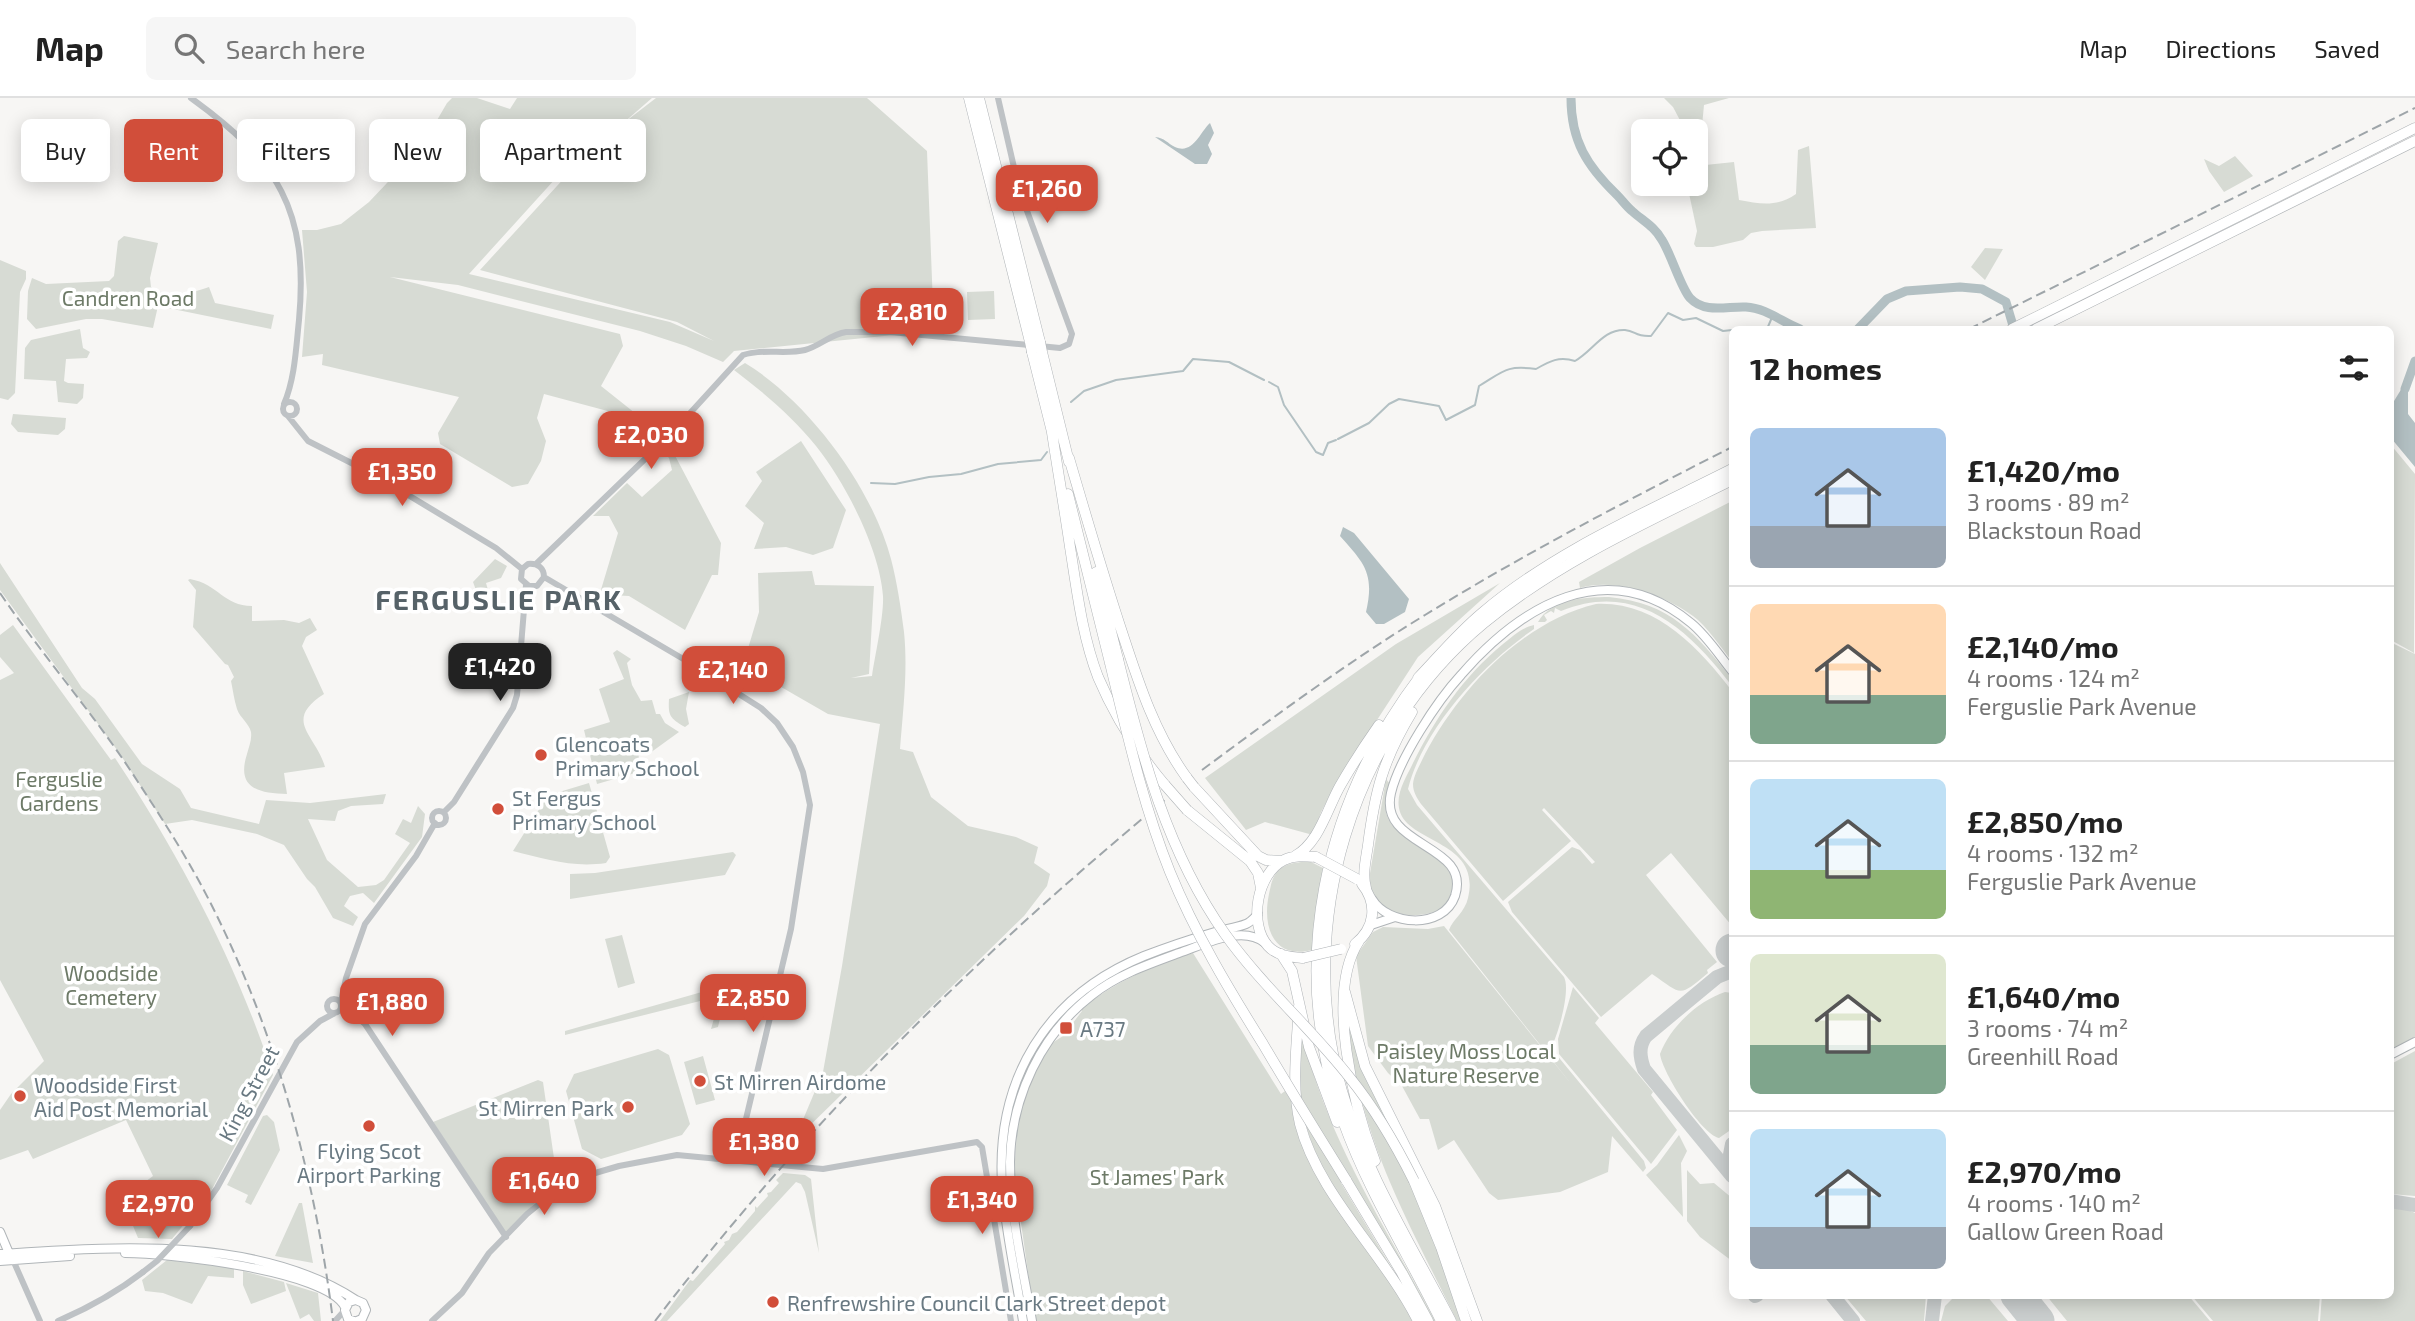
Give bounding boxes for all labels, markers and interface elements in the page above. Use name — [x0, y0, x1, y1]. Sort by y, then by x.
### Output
search box — [146, 17, 636, 80]
text: Map — [35, 28, 104, 68]
icon: search — [170, 29, 208, 67]
text: Search here — [226, 33, 365, 64]
text: Map — [2079, 34, 2127, 63]
text: Directions — [2165, 34, 2276, 63]
text: Saved — [2314, 34, 2380, 63]
chip: Buy — [21, 119, 110, 182]
chip: Rent — [124, 119, 223, 182]
chip: Filters — [237, 119, 355, 182]
chip: New — [369, 119, 466, 182]
chip: Apartment — [480, 119, 646, 182]
map controls — [1631, 119, 1708, 196]
button: locate — [1631, 119, 1708, 196]
pin: £1,260 — [990, 166, 1104, 225]
text: £1,260 — [1012, 174, 1082, 202]
park label: Candren Road — [62, 285, 194, 310]
pin: £2,810 — [855, 288, 969, 348]
text: £2,810 — [876, 297, 948, 325]
icon: filters — [2335, 349, 2373, 387]
text: 12 homes — [1750, 350, 1882, 386]
pin: £2,030 — [594, 412, 708, 471]
text: £2,030 — [614, 420, 688, 448]
pin: £1,350 — [345, 448, 459, 508]
text: £1,420/mo — [1967, 452, 2120, 488]
icon: home — [1806, 456, 1890, 540]
text: £1,350 — [367, 457, 437, 485]
text: 3 rooms · 89 m² — [1967, 488, 2129, 516]
text: Blackstoun Road — [1967, 516, 2142, 544]
district label: FERGUSLIE PARK — [375, 582, 623, 616]
text: £2,140/mo — [1967, 628, 2119, 664]
icon: home — [1806, 632, 1890, 716]
pin: £1,420 — [443, 644, 557, 703]
pin: £2,140 — [676, 646, 790, 706]
text: £1,420 — [464, 652, 536, 680]
text: £2,140 — [698, 655, 768, 683]
text: 4 rooms · 124 m² — [1967, 664, 2140, 692]
text: Ferguslie Park Avenue — [1967, 692, 2197, 720]
place label: Glencoats Primary School — [555, 731, 700, 780]
marker: Glencoats Primary School — [533, 747, 549, 763]
park label: Ferguslie Gardens — [15, 766, 103, 815]
place label: St Fergus Primary School — [512, 785, 657, 834]
marker: St Fergus Primary School — [490, 801, 506, 817]
text: £2,850/mo — [1967, 803, 2123, 839]
icon: home — [1806, 807, 1890, 891]
text: 4 rooms · 132 m² — [1967, 839, 2139, 867]
text: Ferguslie Park Avenue — [1967, 867, 2197, 895]
park label: Woodside Cemetery — [64, 960, 158, 1009]
pin: £2,850 — [696, 974, 810, 1034]
pin: £1,880 — [335, 978, 449, 1038]
text: £1,640/mo — [1967, 978, 2120, 1014]
icon: home — [1806, 982, 1890, 1066]
text: £2,850 — [716, 983, 790, 1011]
text: £1,880 — [356, 987, 428, 1015]
text: 3 rooms · 74 m² — [1967, 1014, 2128, 1042]
place label: A737 — [1080, 1016, 1126, 1041]
marker: A737 — [1058, 1020, 1074, 1036]
park label: Paisley Moss Local Nature Reserve — [1376, 1038, 1557, 1087]
street label: King Street — [212, 1041, 284, 1145]
text: Greenhill Road — [1967, 1042, 2119, 1070]
place label: St Mirren Airdome — [714, 1069, 886, 1094]
place label: Woodside First Aid Post Memorial — [34, 1072, 209, 1121]
marker: St Mirren Airdome — [692, 1073, 708, 1089]
marker: Woodside First Aid Post Memorial — [12, 1088, 28, 1104]
place label: St Mirren Park — [478, 1095, 614, 1120]
marker: St Mirren Park — [620, 1099, 636, 1115]
marker: Flying Scot Airport Parking — [361, 1118, 377, 1134]
pin: £1,380 — [707, 1118, 821, 1178]
text: £1,380 — [729, 1127, 799, 1155]
place label: Flying Scot Airport Parking — [297, 1138, 441, 1187]
text: £2,970/mo — [1967, 1153, 2122, 1189]
icon: home — [1806, 1157, 1890, 1241]
pin: £1,640 — [487, 1158, 601, 1217]
park label: St James' Park — [1090, 1164, 1225, 1189]
text: £1,640 — [508, 1166, 580, 1194]
pin: £1,340 — [925, 1176, 1039, 1236]
pin: £2,970 — [101, 1180, 215, 1240]
text: £1,340 — [946, 1185, 1018, 1213]
text: £2,970 — [122, 1189, 194, 1217]
text: 4 rooms · 140 m² — [1967, 1189, 2141, 1217]
text: Gallow Green Road — [1967, 1217, 2164, 1245]
place label: Renfrewshire Council Clark Street depot — [787, 1290, 1166, 1315]
marker: Renfrewshire Council Clark Street depot — [765, 1294, 781, 1310]

